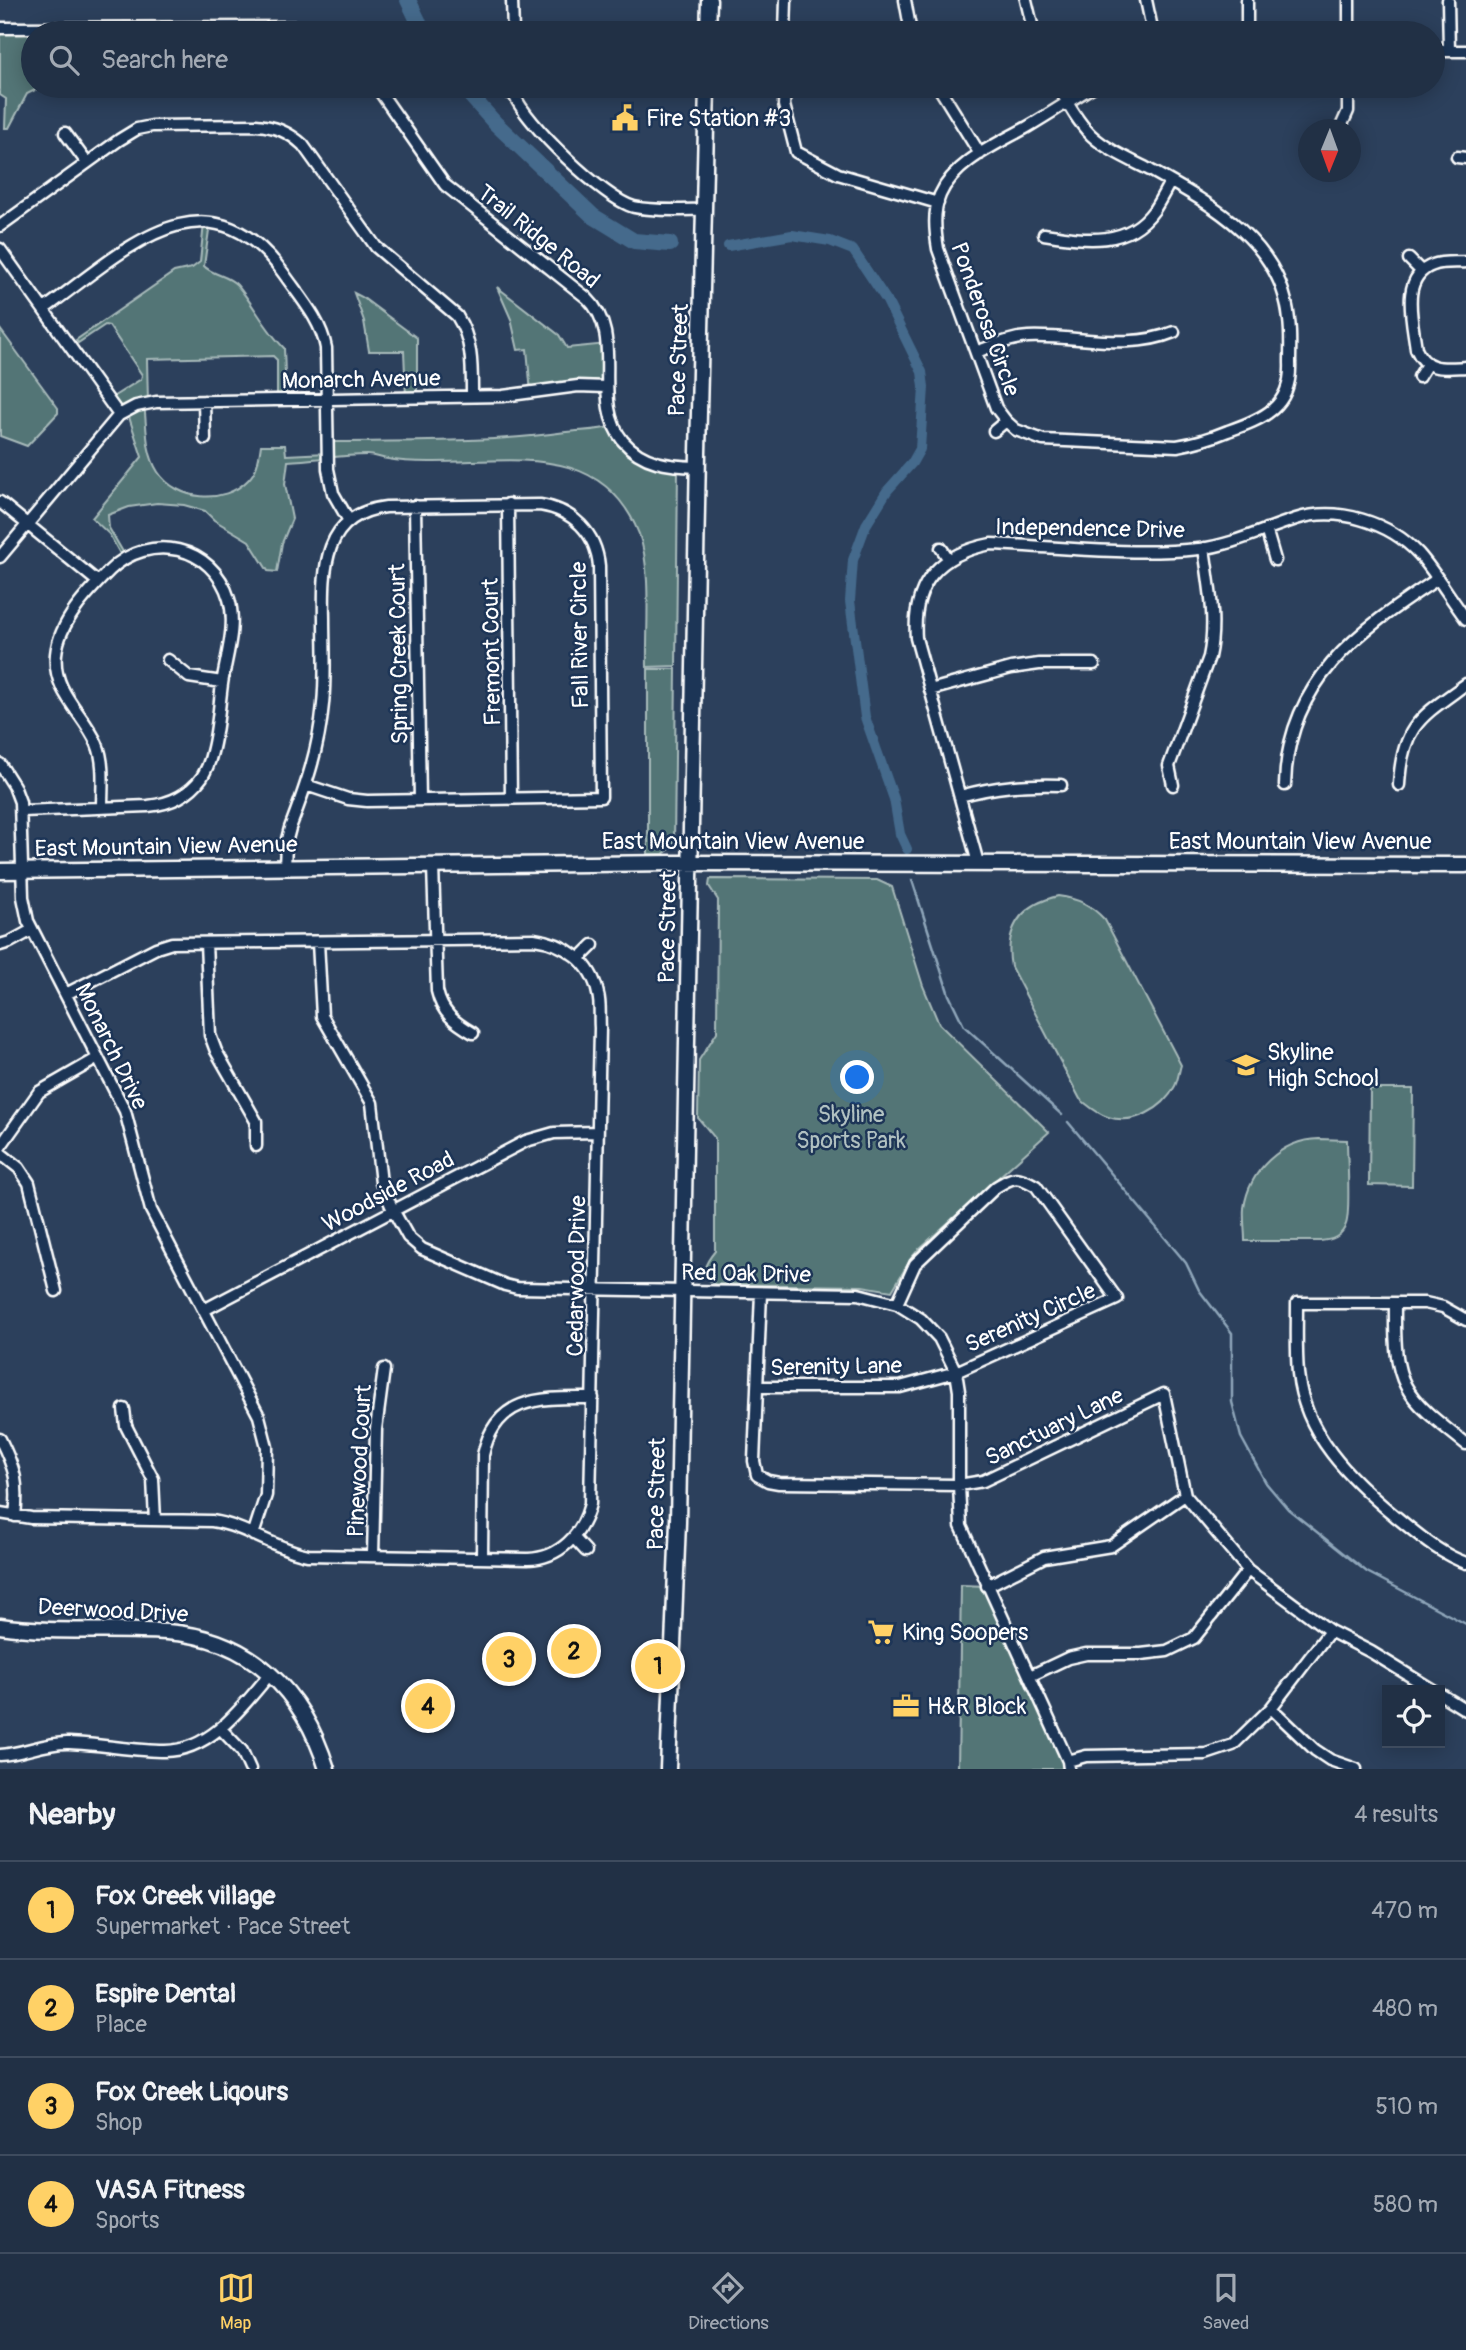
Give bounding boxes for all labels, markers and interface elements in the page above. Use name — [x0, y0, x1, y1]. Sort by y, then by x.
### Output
search box — [21, 21, 1445, 98]
icon: search — [45, 41, 83, 79]
text: Search here — [101, 44, 228, 76]
public building icon: Fire Station #3 — [610, 103, 640, 133]
place label: Fire Station #3 — [646, 104, 791, 133]
north arrow — [1298, 119, 1361, 182]
street label: Trail Ridge Road — [471, 178, 606, 295]
street label: Ponderosa Circle — [944, 238, 1027, 401]
street label: Pace Street — [662, 302, 695, 417]
street label: Monarch Avenue — [281, 364, 441, 395]
street label: Independence Drive — [995, 512, 1186, 545]
street label: Fall River Circle — [564, 561, 595, 709]
street label: Spring Creek Court — [382, 563, 415, 745]
street label: Fremont Court — [476, 577, 507, 726]
street label: East Mountain View Avenue — [602, 827, 865, 856]
street label: East Mountain View Avenue — [1169, 827, 1432, 856]
street label: East Mountain View Avenue — [34, 830, 298, 863]
street label: Pace Street — [652, 870, 683, 984]
street label: Monarch Drive — [68, 978, 155, 1115]
place label: Skyline High School — [1267, 1038, 1379, 1093]
school or university icon: Skyline High School — [1231, 1050, 1261, 1080]
your location — [840, 1060, 874, 1094]
park label: Skyline Sports Park — [796, 1100, 906, 1155]
street label: Woodside Road — [317, 1144, 459, 1238]
street label: Cedarwood Drive — [561, 1194, 592, 1357]
street label: Red Oak Drive — [681, 1258, 812, 1289]
street label: Serenity Circle — [961, 1276, 1100, 1359]
street label: Serenity Lane — [770, 1351, 903, 1382]
street label: Sanctuary Lane — [980, 1380, 1129, 1472]
street label: Pinewood Court — [341, 1383, 378, 1538]
street label: Pace Street — [641, 1437, 672, 1551]
street label: Deerwood Drive — [37, 1592, 190, 1629]
supermarket icon: King Soopers — [866, 1617, 896, 1647]
place label: King Soopers — [902, 1618, 1028, 1647]
pin: 2 — [551, 1625, 597, 1677]
pin: 3 — [486, 1633, 532, 1685]
pin: 1 — [635, 1640, 681, 1692]
pin: 4 — [405, 1680, 451, 1732]
map controls — [1382, 1685, 1445, 1748]
button: locate — [1382, 1685, 1445, 1748]
office icon: H&R Block — [891, 1691, 921, 1721]
place label: H&R Block — [927, 1692, 1027, 1721]
text: Nearby — [28, 1796, 115, 1833]
text: 4 results — [1354, 1800, 1438, 1829]
text: Fox Creek village — [95, 1880, 275, 1912]
text: 1 — [47, 1896, 56, 1925]
text: 470 m — [1371, 1896, 1438, 1925]
text: Supermarket · Pace Street — [95, 1912, 350, 1941]
text: Espire Dental — [95, 1978, 236, 2010]
text: 2 — [45, 1994, 57, 2023]
text: 480 m — [1372, 1994, 1438, 2023]
text: Place — [95, 2010, 147, 2039]
text: Fox Creek Liqours — [95, 2076, 288, 2108]
text: 3 — [45, 2092, 57, 2121]
text: 510 m — [1375, 2092, 1438, 2121]
text: Shop — [95, 2108, 143, 2137]
text: VASA Fitness — [95, 2174, 245, 2206]
text: 4 — [44, 2190, 58, 2219]
text: 580 m — [1373, 2190, 1438, 2219]
text: Sports — [95, 2206, 159, 2235]
tab: Map — [217, 2269, 255, 2335]
tab: Directions — [688, 2269, 769, 2335]
tab: Saved — [1202, 2269, 1249, 2335]

